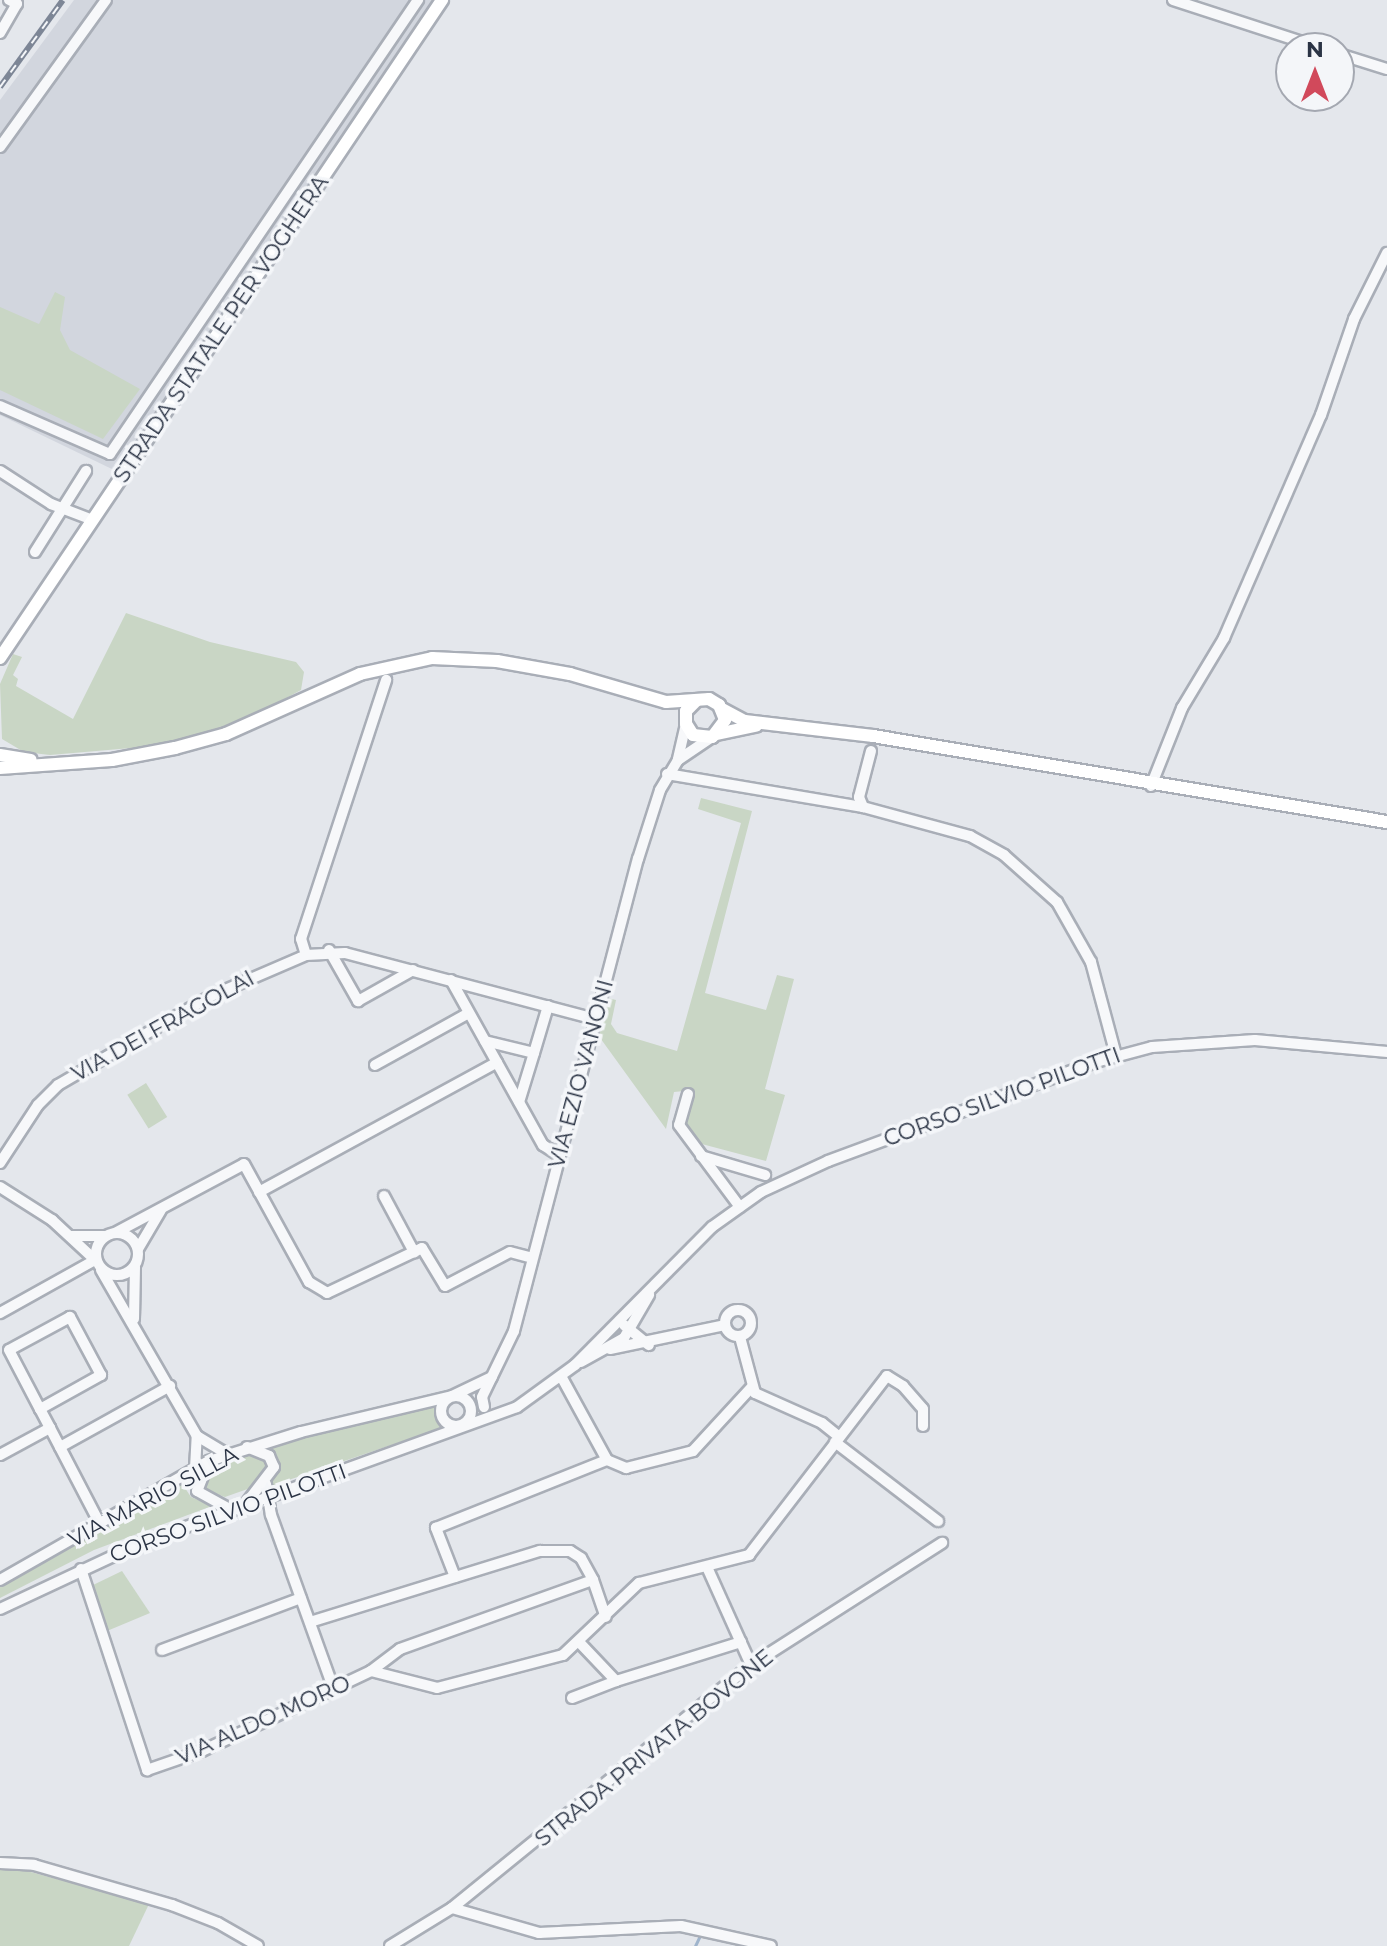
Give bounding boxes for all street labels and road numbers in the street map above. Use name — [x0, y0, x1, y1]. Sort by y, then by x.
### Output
street label: STRADA STATALE PER VOGHERA — [108, 170, 334, 488]
street label: VIA DEI FRAGOLAI — [67, 965, 259, 1087]
street label: VIA EZIO VANONI — [543, 977, 619, 1171]
street label: CORSO SILVIO PILOTTI — [880, 1042, 1124, 1152]
street label: VIA MARIO SILLA — [64, 1441, 242, 1553]
street label: CORSO SILVIO PILOTTI — [106, 1458, 350, 1568]
street label: STRADA PRIVATA BOVONE — [530, 1644, 778, 1852]
street label: VIA ALDO MORO — [172, 1670, 354, 1770]

